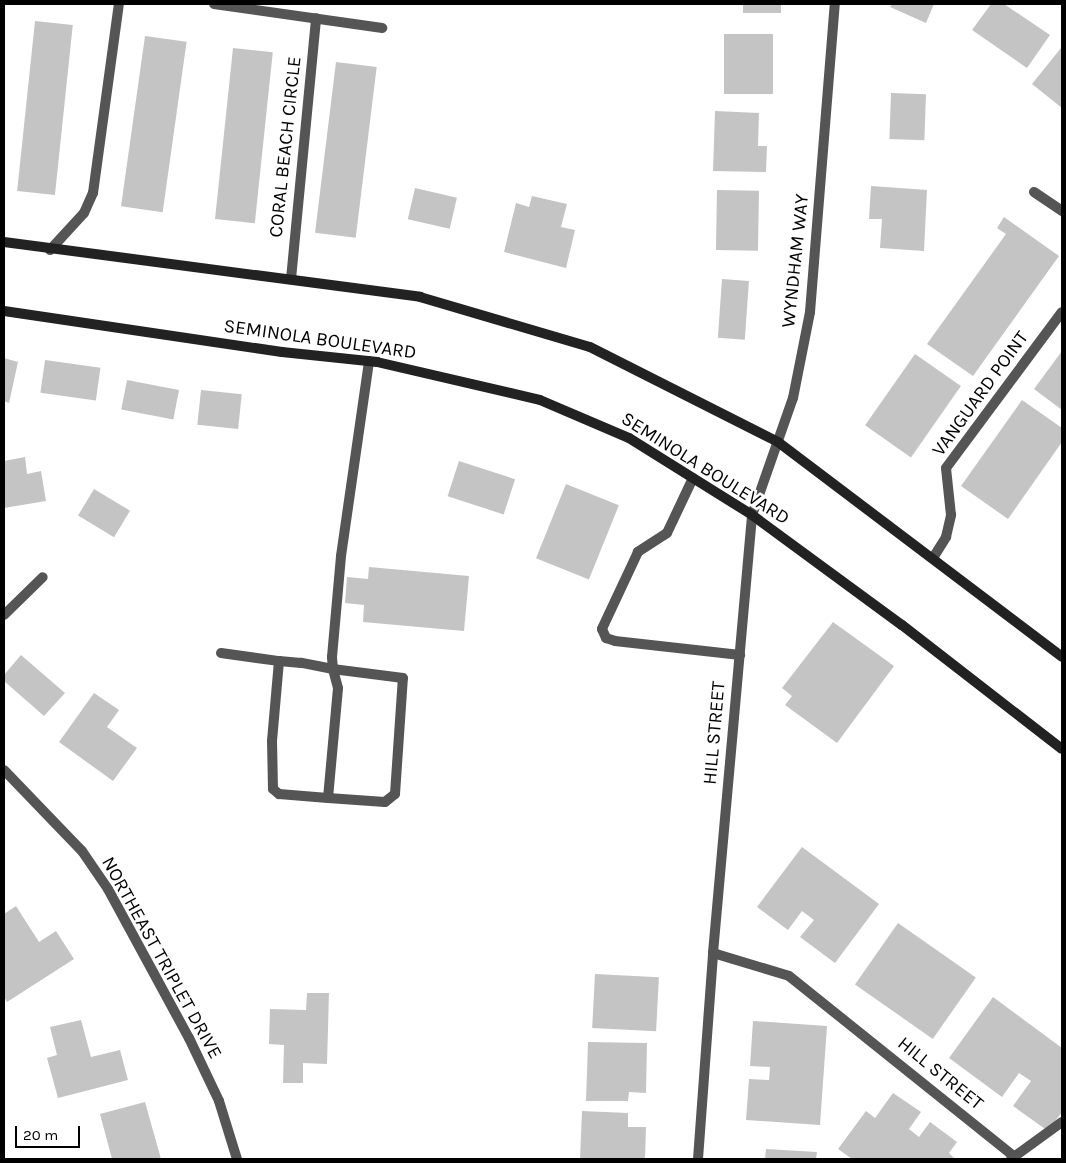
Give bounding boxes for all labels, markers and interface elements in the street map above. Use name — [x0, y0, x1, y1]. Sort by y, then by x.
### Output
street label: CORAL BEACH CIRCLE — [265, 55, 307, 239]
street label: WYNDHAM WAY — [778, 193, 814, 329]
street label: SEMINOLA BOULEVARD — [222, 315, 418, 365]
street label: VANGUARD POINT — [928, 327, 1034, 461]
street label: SEMINOLA BOULEVARD — [617, 408, 793, 530]
street label: HILL STREET — [699, 680, 731, 786]
street label: NORTHEAST TRIPLET DRIVE — [96, 853, 226, 1063]
street label: HILL STREET — [892, 1032, 988, 1116]
scale bar — [18, 1116, 82, 1148]
text: 20 m — [23, 1126, 58, 1144]

